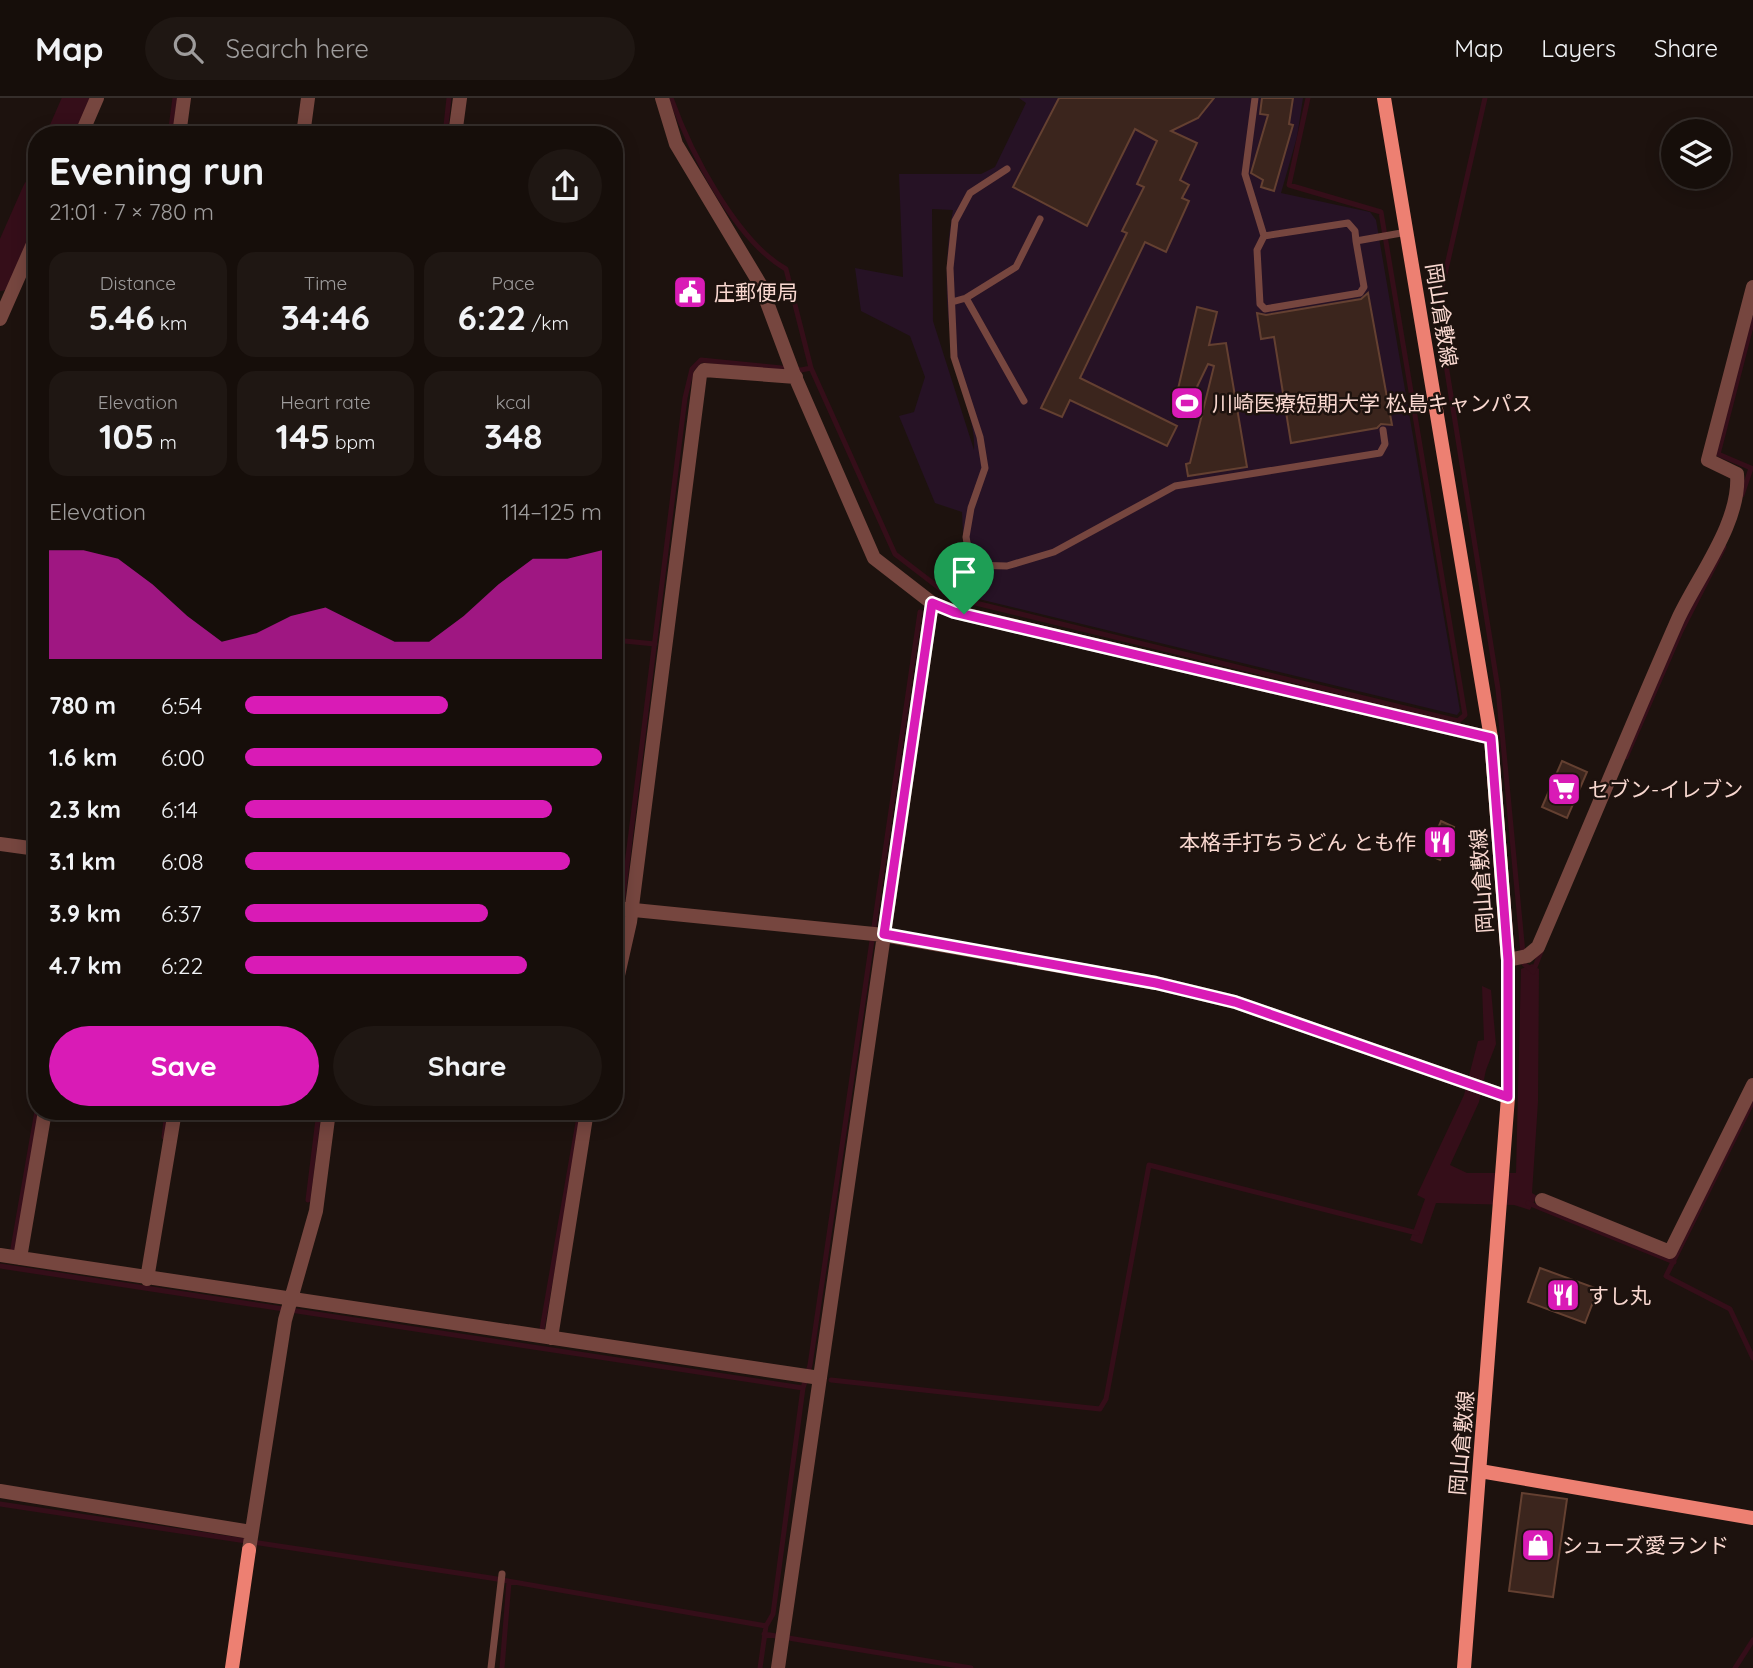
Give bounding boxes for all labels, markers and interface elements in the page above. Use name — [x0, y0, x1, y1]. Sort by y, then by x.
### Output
search box — [145, 17, 635, 80]
text: Map — [35, 28, 103, 69]
icon: search — [169, 29, 207, 67]
text: Search here — [225, 32, 369, 65]
text: Map — [1454, 33, 1503, 63]
text: Layers — [1541, 33, 1616, 63]
text: Share — [1654, 33, 1718, 63]
map controls — [1661, 119, 1731, 189]
button: layers — [1661, 119, 1731, 189]
text: Evening run — [49, 147, 264, 195]
button: share — [528, 149, 602, 223]
text: 21:01 · 7 × 780 m — [49, 197, 214, 226]
street label: 岡山倉敷線 — [1421, 261, 1463, 369]
text: Distance — [100, 271, 176, 295]
text: Time — [304, 271, 347, 295]
text: Pace — [492, 271, 535, 295]
public building icon: 庄郵便局 — [671, 273, 709, 311]
place label: 庄郵便局 — [714, 279, 798, 305]
text: 5.46 — [88, 295, 155, 339]
text: 34:46 — [281, 295, 370, 339]
text: 6:22 — [457, 295, 526, 339]
text: km — [155, 311, 187, 335]
text: /km — [526, 311, 569, 335]
sports icon: 川崎医療短期大学 松島キャンパス — [1168, 384, 1206, 422]
text: Elevation — [98, 390, 178, 414]
text: Heart rate — [280, 390, 371, 414]
text: kcal — [495, 390, 531, 414]
place label: 川崎医療短期大学 松島キャンパス — [1212, 390, 1533, 416]
text: 105 — [99, 414, 154, 458]
text: 145 — [276, 414, 330, 458]
text: 348 — [484, 414, 542, 458]
text: m — [154, 430, 177, 454]
text: bpm — [330, 430, 375, 454]
text: Elevation — [49, 497, 146, 526]
text: 114–125 m — [502, 497, 602, 526]
pin — [934, 542, 994, 614]
icon: arrive — [945, 553, 983, 591]
text: 780 m — [49, 691, 116, 720]
text: 6:54 — [161, 691, 202, 720]
text: 1.6 km — [49, 743, 117, 772]
text: 6:00 — [161, 743, 205, 772]
supermarket icon: セブン-イレブン — [1545, 770, 1583, 808]
place label: セブン-イレブン — [1588, 776, 1743, 802]
text: 2.3 km — [49, 795, 121, 824]
text: 6:14 — [161, 795, 198, 824]
restaurant icon: 本格手打ちうどん とも作 — [1421, 823, 1459, 861]
street label: 岡山倉敷線 — [1464, 828, 1498, 934]
place label: 本格手打ちうどん とも作 — [1179, 829, 1416, 855]
text: 3.1 km — [49, 847, 116, 876]
text: 6:08 — [161, 847, 204, 876]
text: 3.9 km — [49, 899, 121, 928]
text: 6:37 — [161, 899, 202, 928]
text: 4.7 km — [49, 951, 122, 980]
text: 6:22 — [161, 951, 203, 980]
button: Save — [49, 1026, 319, 1106]
button: Share — [333, 1026, 602, 1106]
restaurant icon: すし丸 — [1544, 1276, 1582, 1314]
place label: すし丸 — [1588, 1282, 1651, 1308]
street label: 岡山倉敷線 — [1443, 1390, 1479, 1496]
shop icon: シューズ愛ランド — [1519, 1526, 1557, 1564]
place label: シューズ愛ランド — [1562, 1532, 1729, 1558]

